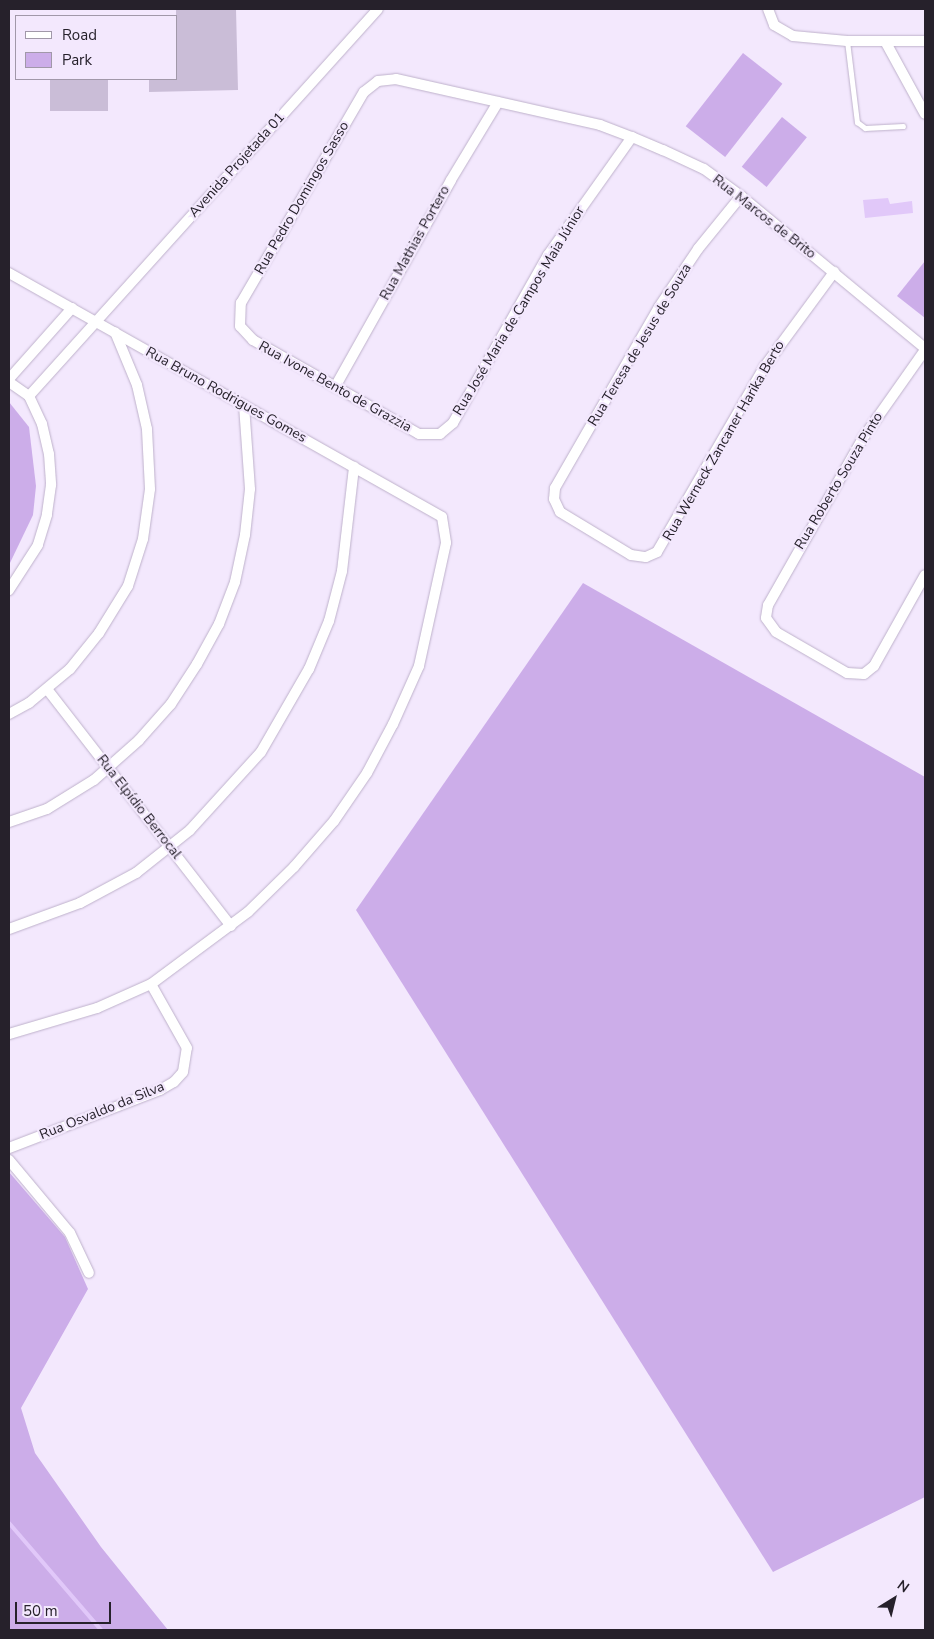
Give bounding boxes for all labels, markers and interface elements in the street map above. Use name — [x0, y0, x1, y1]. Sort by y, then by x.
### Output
legend — [15, 15, 178, 80]
text: Road — [62, 25, 97, 45]
text: Park — [62, 50, 92, 70]
street label: Avenida Projetada 01 — [186, 109, 288, 221]
street label: Rua Pedro Domingos Sasso — [251, 119, 353, 277]
street label: Rua Marcos de Brito — [709, 171, 819, 263]
street label: Rua Mathias Portero — [377, 183, 453, 303]
street label: Rua José Maria de Campos Maia Júnior — [450, 203, 588, 419]
street label: Rua Teresa de Jesus de Souza — [585, 261, 695, 429]
street label: Rua Ivone Bento de Grazzia — [256, 338, 414, 436]
street label: Rua Werneck Zancaner Harika Berto — [660, 338, 788, 544]
street label: Rua Bruno Rodrigues Gomes — [143, 344, 309, 446]
street label: Rua Roberto Souza Pinto — [791, 409, 887, 553]
street label: Rua Elpídio Berrocal — [93, 752, 185, 862]
street label: Rua Osvaldo da Silva — [37, 1078, 167, 1144]
north arrow — [869, 1574, 919, 1624]
text: N — [893, 1576, 913, 1597]
scale bar — [18, 1592, 114, 1624]
text: 50 m — [23, 1601, 58, 1621]

